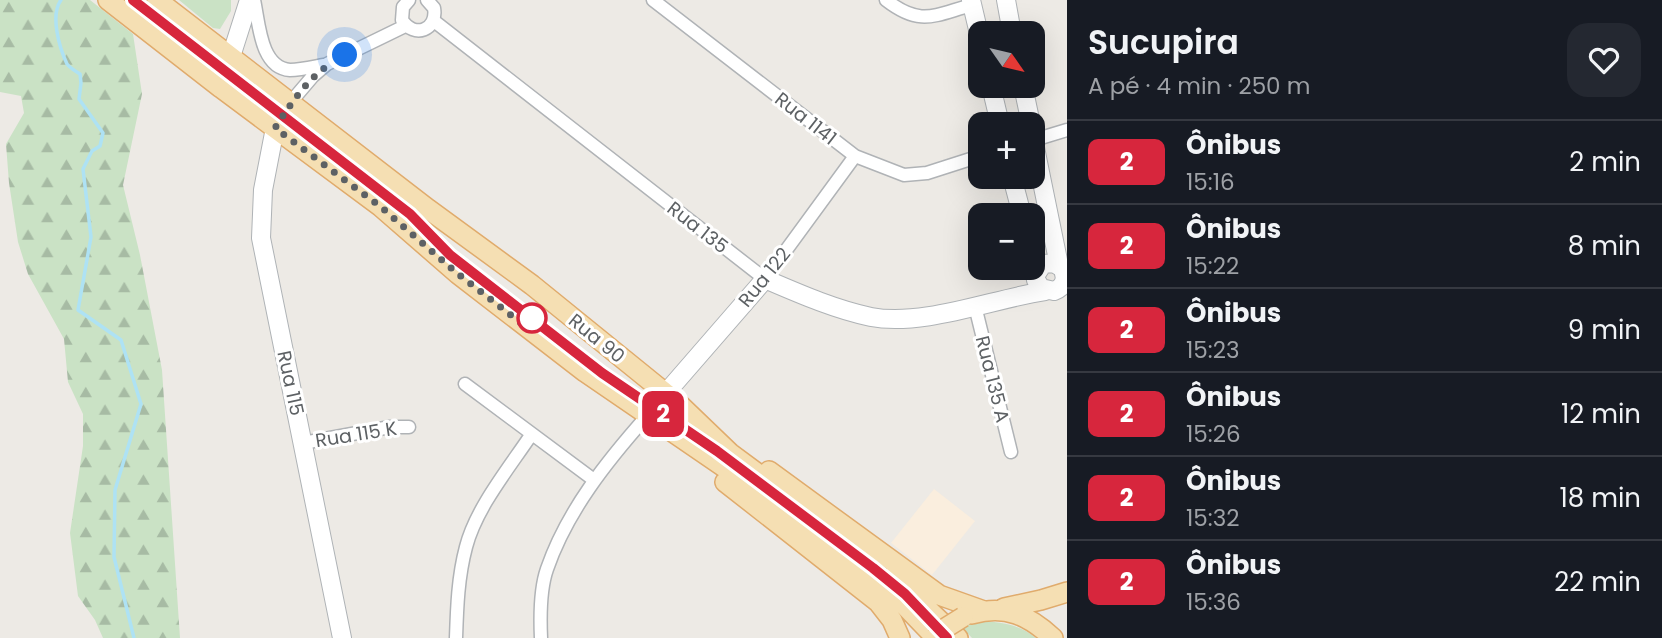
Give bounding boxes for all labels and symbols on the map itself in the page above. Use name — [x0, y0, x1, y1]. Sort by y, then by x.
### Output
north arrow — [968, 21, 1045, 98]
your location — [327, 37, 362, 72]
street label: Rua 1141 — [769, 86, 842, 151]
street label: Rua 135 — [661, 195, 734, 260]
street label: Rua 122 — [732, 242, 797, 313]
unlabelled marker — [517, 303, 547, 333]
street label: Rua 90 — [563, 307, 631, 370]
street label: Rua 135 A — [969, 333, 1016, 426]
street label: Rua 115 — [270, 348, 311, 418]
line badge: 2 — [640, 391, 686, 437]
street label: Rua 115 K — [313, 415, 399, 454]

